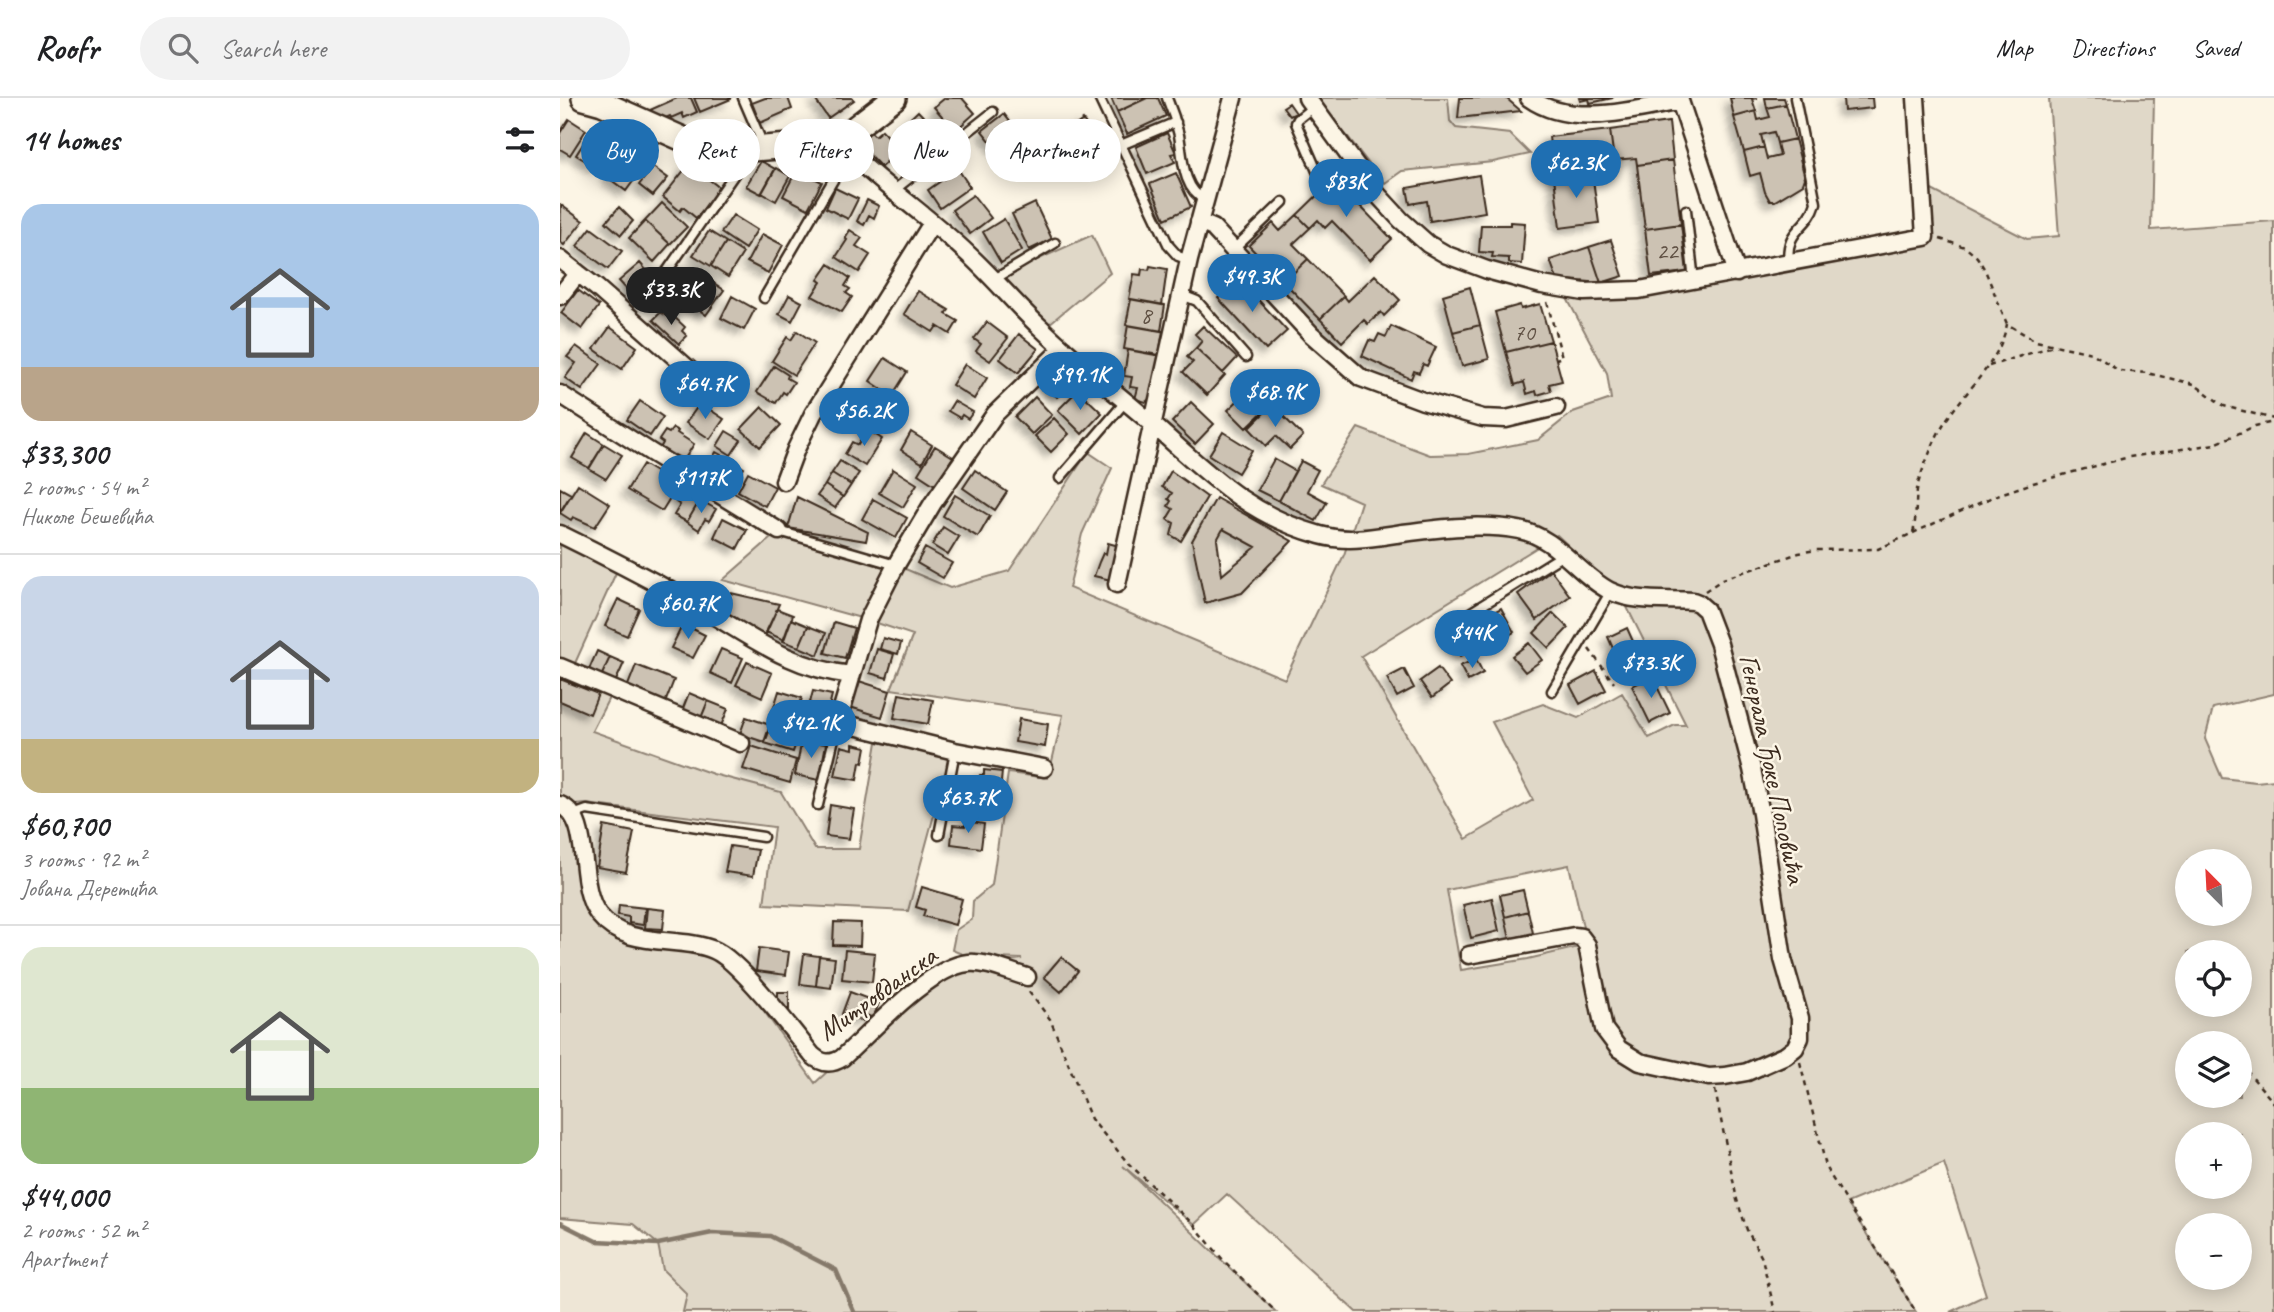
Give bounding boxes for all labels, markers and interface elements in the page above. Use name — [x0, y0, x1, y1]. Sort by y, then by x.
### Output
search box — [140, 17, 630, 80]
text: Roofr — [35, 27, 98, 69]
icon: search — [164, 29, 202, 67]
text: Search here — [220, 32, 326, 65]
text: Map — [1996, 33, 2033, 63]
text: Directions — [2071, 33, 2154, 63]
text: Saved — [2192, 33, 2239, 63]
chip: Buy — [581, 119, 659, 182]
chip: Rent — [673, 119, 760, 182]
chip: Filters — [774, 119, 874, 182]
chip: New — [888, 119, 971, 182]
chip: Apartment — [985, 119, 1121, 182]
text: 14 homes — [21, 121, 119, 159]
icon: filters — [501, 121, 539, 159]
pin: $62.3K — [1519, 140, 1633, 200]
text: $62.3K — [1547, 148, 1605, 177]
pin: $83K — [1305, 159, 1387, 219]
text: $83K — [1325, 167, 1367, 196]
house number: 22 — [1656, 236, 1680, 266]
icon: home — [217, 250, 343, 376]
pin: $49.3K — [1195, 254, 1309, 314]
text: $49.3K — [1223, 262, 1281, 291]
pin: $33.3K — [614, 268, 728, 327]
text: $33.3K — [642, 275, 700, 304]
house number: 8 — [1141, 300, 1154, 330]
house number: 70 — [1513, 317, 1537, 347]
pin: $99.1K — [1023, 352, 1137, 412]
text: $99.1K — [1051, 360, 1109, 389]
pin: $64.7K — [648, 362, 762, 421]
text: $64.7K — [676, 369, 734, 398]
pin: $68.9K — [1218, 370, 1332, 429]
text: $68.9K — [1246, 377, 1304, 406]
pin: $56.2K — [807, 388, 921, 448]
text: $56.2K — [835, 396, 893, 425]
text: $33,300 — [21, 435, 108, 473]
pin: $117K — [652, 456, 750, 515]
text: $117K — [675, 463, 728, 492]
text: 2 rooms · 54 m² — [21, 473, 145, 502]
text: Николе Бешевића — [21, 502, 153, 531]
pin: $60.7K — [631, 582, 745, 641]
text: $60.7K — [659, 589, 717, 618]
pin: $44K — [1431, 610, 1513, 670]
text: $44K — [1451, 618, 1493, 647]
icon: home — [217, 622, 343, 748]
pin: $73.3K — [1594, 640, 1708, 700]
text: $73.3K — [1622, 648, 1680, 677]
street label: Генерала Ђоке Поповића — [1732, 651, 1815, 889]
pin: $42.1K — [754, 700, 868, 760]
text: $42.1K — [782, 708, 840, 737]
pin: $63.7K — [911, 776, 1025, 835]
text: $63.7K — [939, 783, 997, 812]
text: $60,700 — [21, 807, 108, 845]
text: 3 rooms · 92 m² — [21, 845, 145, 874]
north arrow — [2175, 849, 2252, 926]
map controls — [2175, 849, 2252, 1290]
text: Јована Деретића — [21, 874, 156, 903]
street label: Митровданска — [810, 937, 945, 1048]
button: locate — [2175, 940, 2252, 1017]
icon: home — [217, 993, 343, 1119]
button: layers — [2175, 1031, 2252, 1108]
button: + — [2175, 1122, 2252, 1199]
text: $44,000 — [21, 1178, 108, 1216]
button: − — [2175, 1213, 2252, 1290]
text: 2 rooms · 52 m² — [21, 1216, 145, 1245]
text: Apartment — [21, 1245, 106, 1274]

